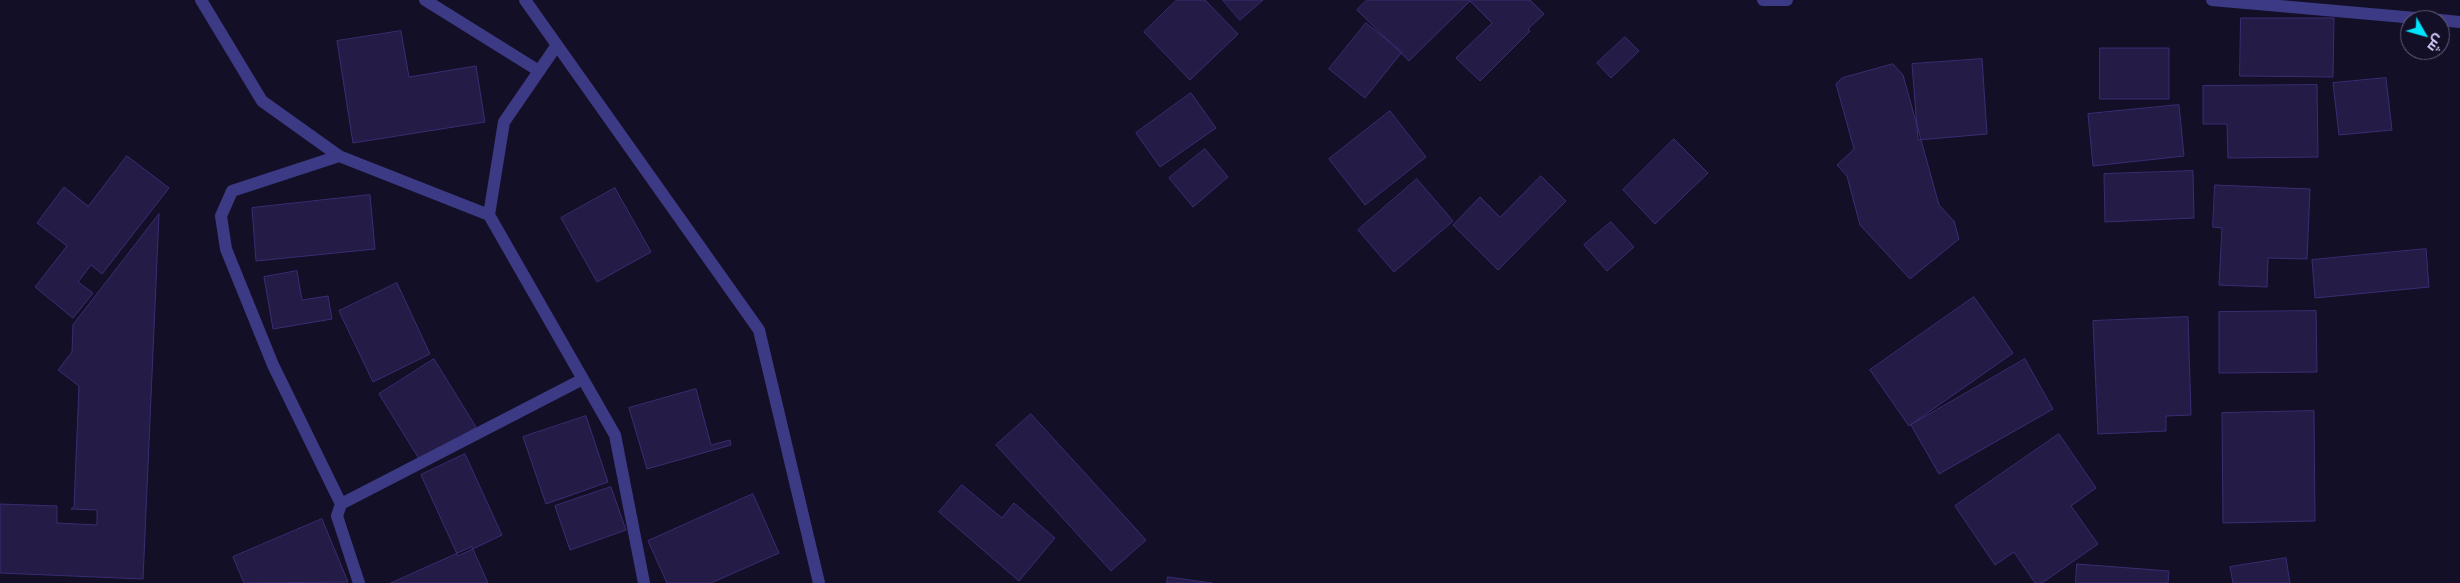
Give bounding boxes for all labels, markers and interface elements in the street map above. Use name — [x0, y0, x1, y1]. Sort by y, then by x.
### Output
north arrow — [2400, 10, 2450, 60]
text: ش — [2423, 31, 2449, 56]

